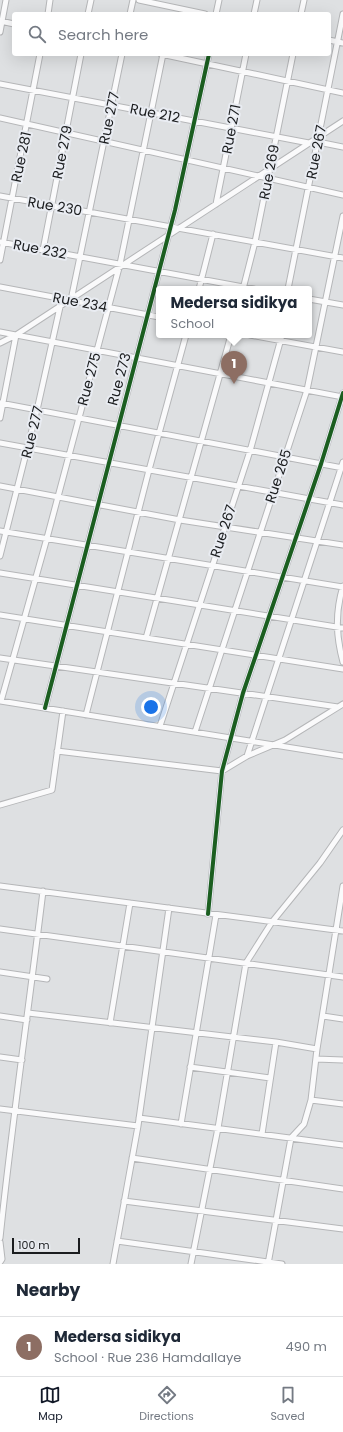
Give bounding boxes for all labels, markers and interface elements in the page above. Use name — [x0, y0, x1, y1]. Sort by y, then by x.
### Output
search box — [12, 12, 331, 56]
icon: search — [26, 23, 48, 45]
text: Search here — [58, 24, 148, 45]
street label: Rue 277 — [94, 90, 124, 146]
street label: Rue 212 — [128, 98, 182, 128]
street label: Rue 271 — [216, 103, 246, 155]
street label: Rue 279 — [47, 123, 77, 181]
street label: Rue 267 — [301, 123, 331, 181]
street label: Rue 281 — [6, 130, 36, 184]
street label: Rue 269 — [254, 143, 284, 201]
street label: Rue 230 — [26, 191, 84, 221]
street label: Rue 232 — [11, 234, 69, 264]
popup — [156, 286, 312, 338]
street label: Rue 234 — [51, 287, 109, 317]
text: Medersa sidikya — [171, 292, 297, 313]
text: School — [171, 314, 214, 333]
street label: Rue 275 — [72, 350, 106, 408]
street label: Rue 273 — [102, 350, 136, 408]
pin: 1 — [221, 351, 247, 384]
street label: Rue 277 — [16, 403, 48, 460]
street label: Rue 265 — [260, 446, 296, 506]
street label: Rue 267 — [205, 502, 241, 560]
your location — [141, 697, 161, 717]
scale bar — [12, 1236, 80, 1255]
text: 100 m — [18, 1237, 50, 1253]
text: Nearby — [16, 1278, 80, 1302]
text: Medersa sidikya — [54, 1326, 181, 1347]
text: 1 — [27, 1337, 31, 1356]
text: 490 m — [286, 1337, 327, 1356]
text: School · Rue 236 Hamdallaye — [54, 1348, 241, 1367]
tab: Map — [38, 1384, 63, 1425]
tab: Directions — [139, 1384, 194, 1425]
tab: Saved — [270, 1384, 305, 1425]

